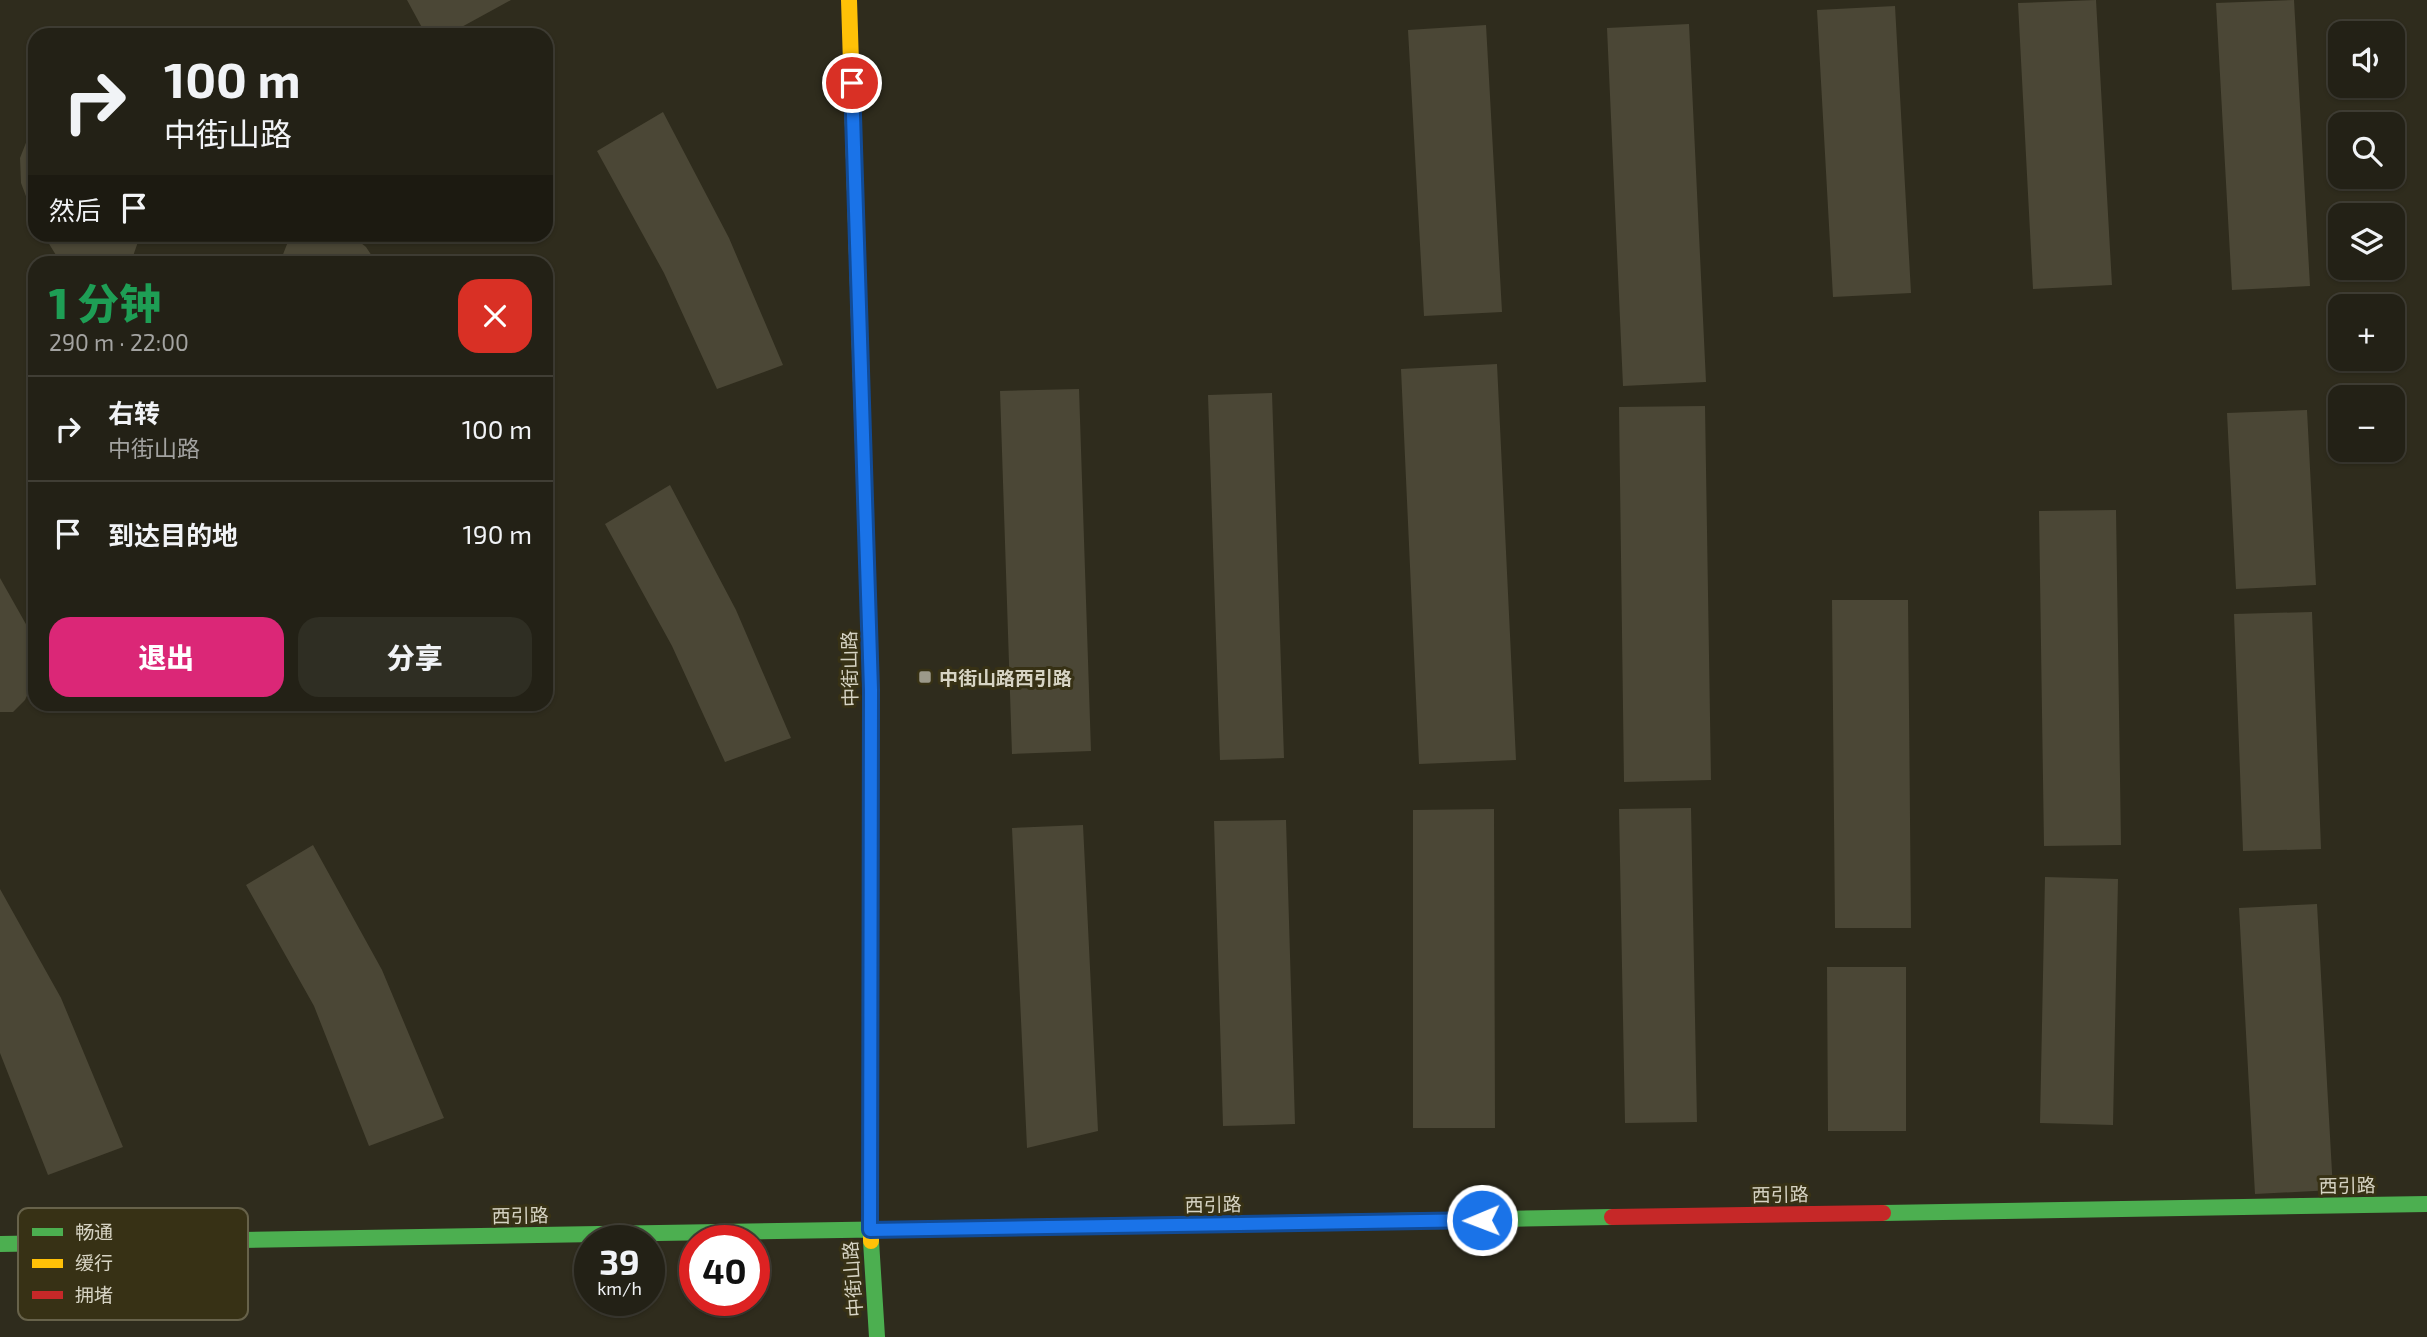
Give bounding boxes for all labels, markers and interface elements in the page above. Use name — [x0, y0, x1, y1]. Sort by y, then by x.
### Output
map controls — [2328, 21, 2405, 462]
button: sound — [2328, 21, 2405, 98]
text: 100 m — [164, 49, 301, 108]
pin — [822, 53, 882, 113]
icon: right — [49, 56, 140, 147]
icon: arrive — [833, 64, 871, 102]
button: search — [2328, 112, 2405, 189]
text: 中街山路 — [164, 114, 292, 152]
icon: arrive — [115, 189, 153, 227]
text: 然后 — [49, 194, 101, 225]
button: layers — [2328, 203, 2405, 280]
text: 1 分钟 — [49, 277, 161, 327]
button: close — [458, 279, 532, 353]
button: + — [2328, 294, 2405, 371]
text: 290 m · 22:00 — [49, 328, 189, 356]
button: − — [2328, 385, 2405, 462]
text: 右转 — [108, 397, 160, 428]
icon: right — [49, 410, 87, 448]
text: 100 m — [462, 413, 532, 444]
text: 中街山路 — [108, 434, 200, 462]
icon: arrive — [49, 515, 87, 553]
text: 190 m — [463, 518, 532, 549]
text: 到达目的地 — [108, 519, 238, 550]
button: 退出 — [49, 617, 284, 697]
button: 分享 — [298, 617, 532, 697]
street label: 中街山路 — [837, 631, 861, 707]
place label: 中街山路西引路 — [939, 666, 1072, 689]
marker: 中街山路西引路 — [917, 669, 933, 685]
street label: 西引路 — [2318, 1173, 2376, 1197]
street label: 西引路 — [1751, 1182, 1809, 1206]
position arrow — [1445, 1183, 1519, 1257]
street label: 西引路 — [1184, 1192, 1242, 1216]
street label: 西引路 — [491, 1203, 549, 1227]
legend — [18, 1208, 248, 1320]
text: 畅通 — [75, 1220, 113, 1243]
speed limit sign: 40 — [679, 1225, 770, 1316]
text: 39 — [599, 1240, 640, 1282]
street label: 中街山路 — [838, 1240, 866, 1318]
text: 缓行 — [75, 1251, 113, 1274]
text: km/h — [597, 1277, 642, 1299]
text: 拥堵 — [75, 1283, 113, 1306]

